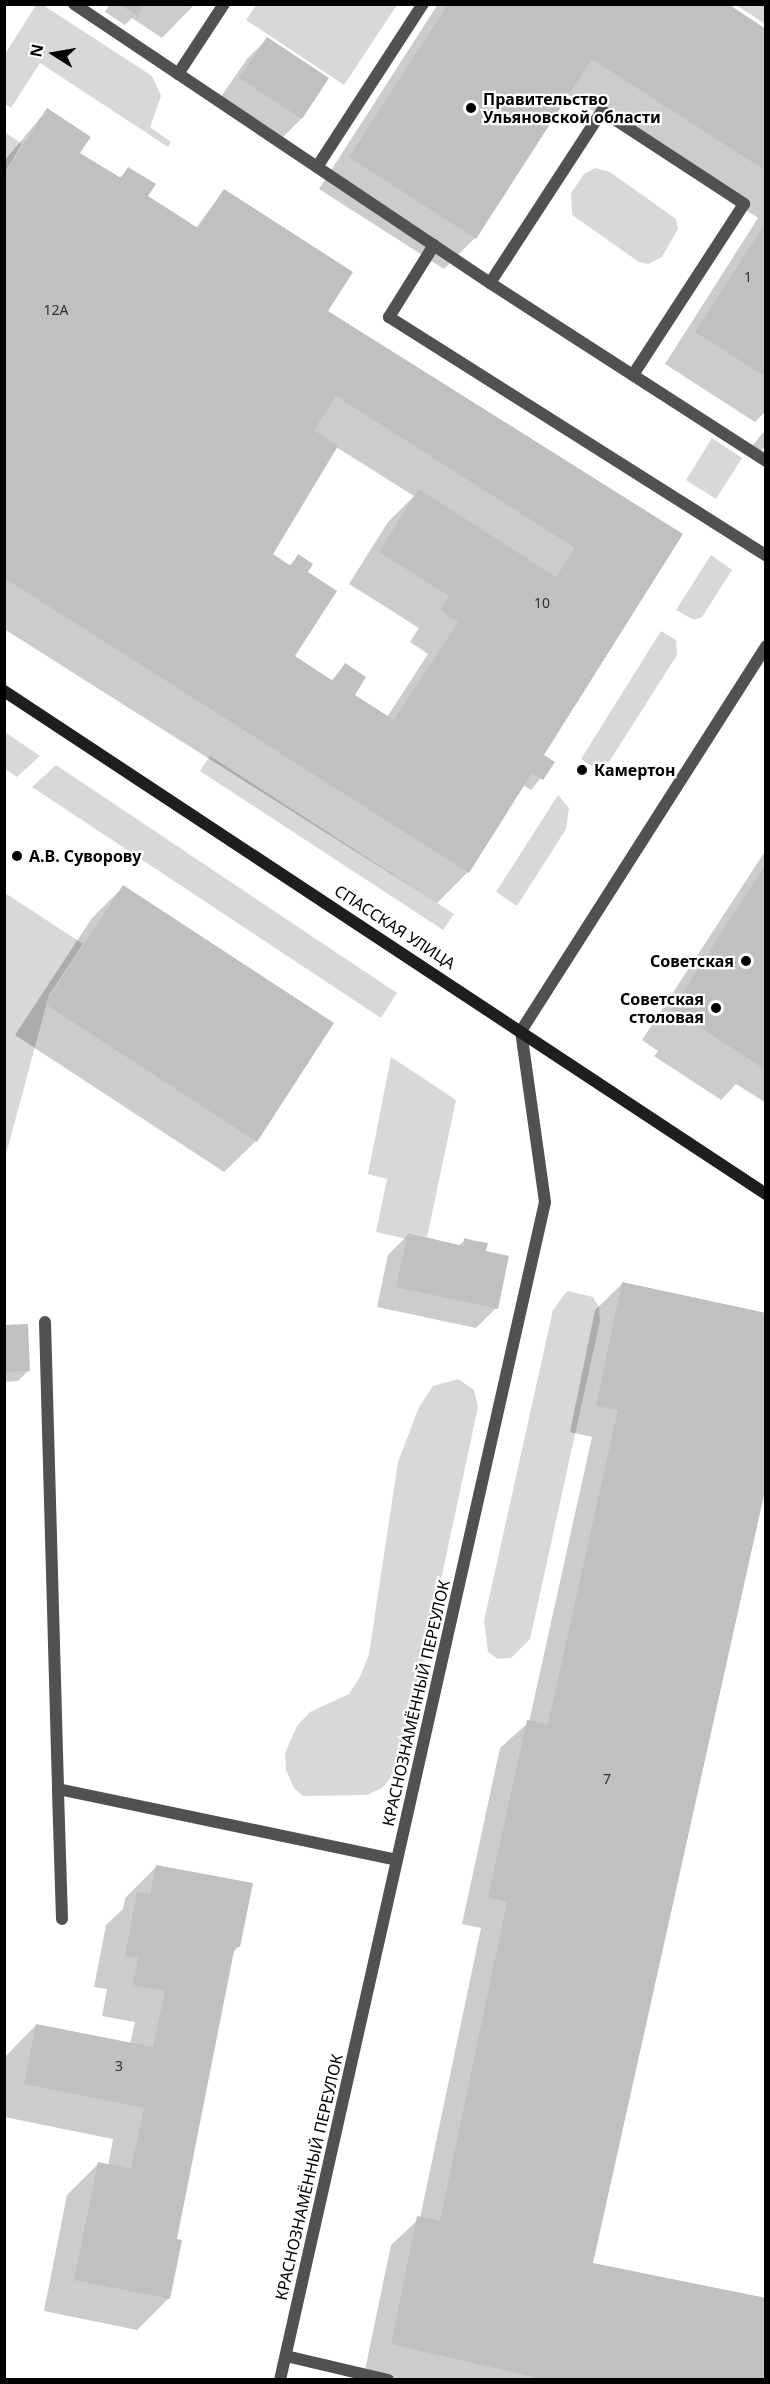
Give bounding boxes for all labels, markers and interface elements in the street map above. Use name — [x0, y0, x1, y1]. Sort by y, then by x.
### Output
north arrow — [24, 24, 84, 84]
text: N — [24, 42, 48, 59]
place label: Правительство Ульяновской области — [483, 89, 661, 127]
marker: Правительство Ульяновской области — [464, 101, 478, 115]
house number: 1 — [744, 269, 752, 285]
house number: 12А — [44, 302, 68, 318]
house number: 10 — [534, 595, 550, 611]
place label: Камертон — [594, 760, 676, 780]
marker: Камертон — [575, 763, 589, 777]
place label: А.В. Суворову — [29, 846, 141, 866]
marker: А.В. Суворову — [10, 849, 24, 863]
street label: СПАССКАЯ УЛИЦА — [331, 881, 459, 973]
place label: Советская — [650, 951, 734, 971]
marker: Советская — [739, 954, 753, 968]
place label: Советская столовая — [620, 989, 704, 1027]
marker: Советская столовая — [709, 1001, 723, 1015]
street label: КРАСНОЗНАМЁННЫЙ ПЕРЕУЛОК — [378, 1578, 454, 1828]
house number: 7 — [603, 1771, 611, 1787]
street label: КРАСНОЗНАМЁННЫЙ ПЕРЕУЛОК — [271, 2052, 347, 2302]
house number: 3 — [115, 2058, 123, 2074]

